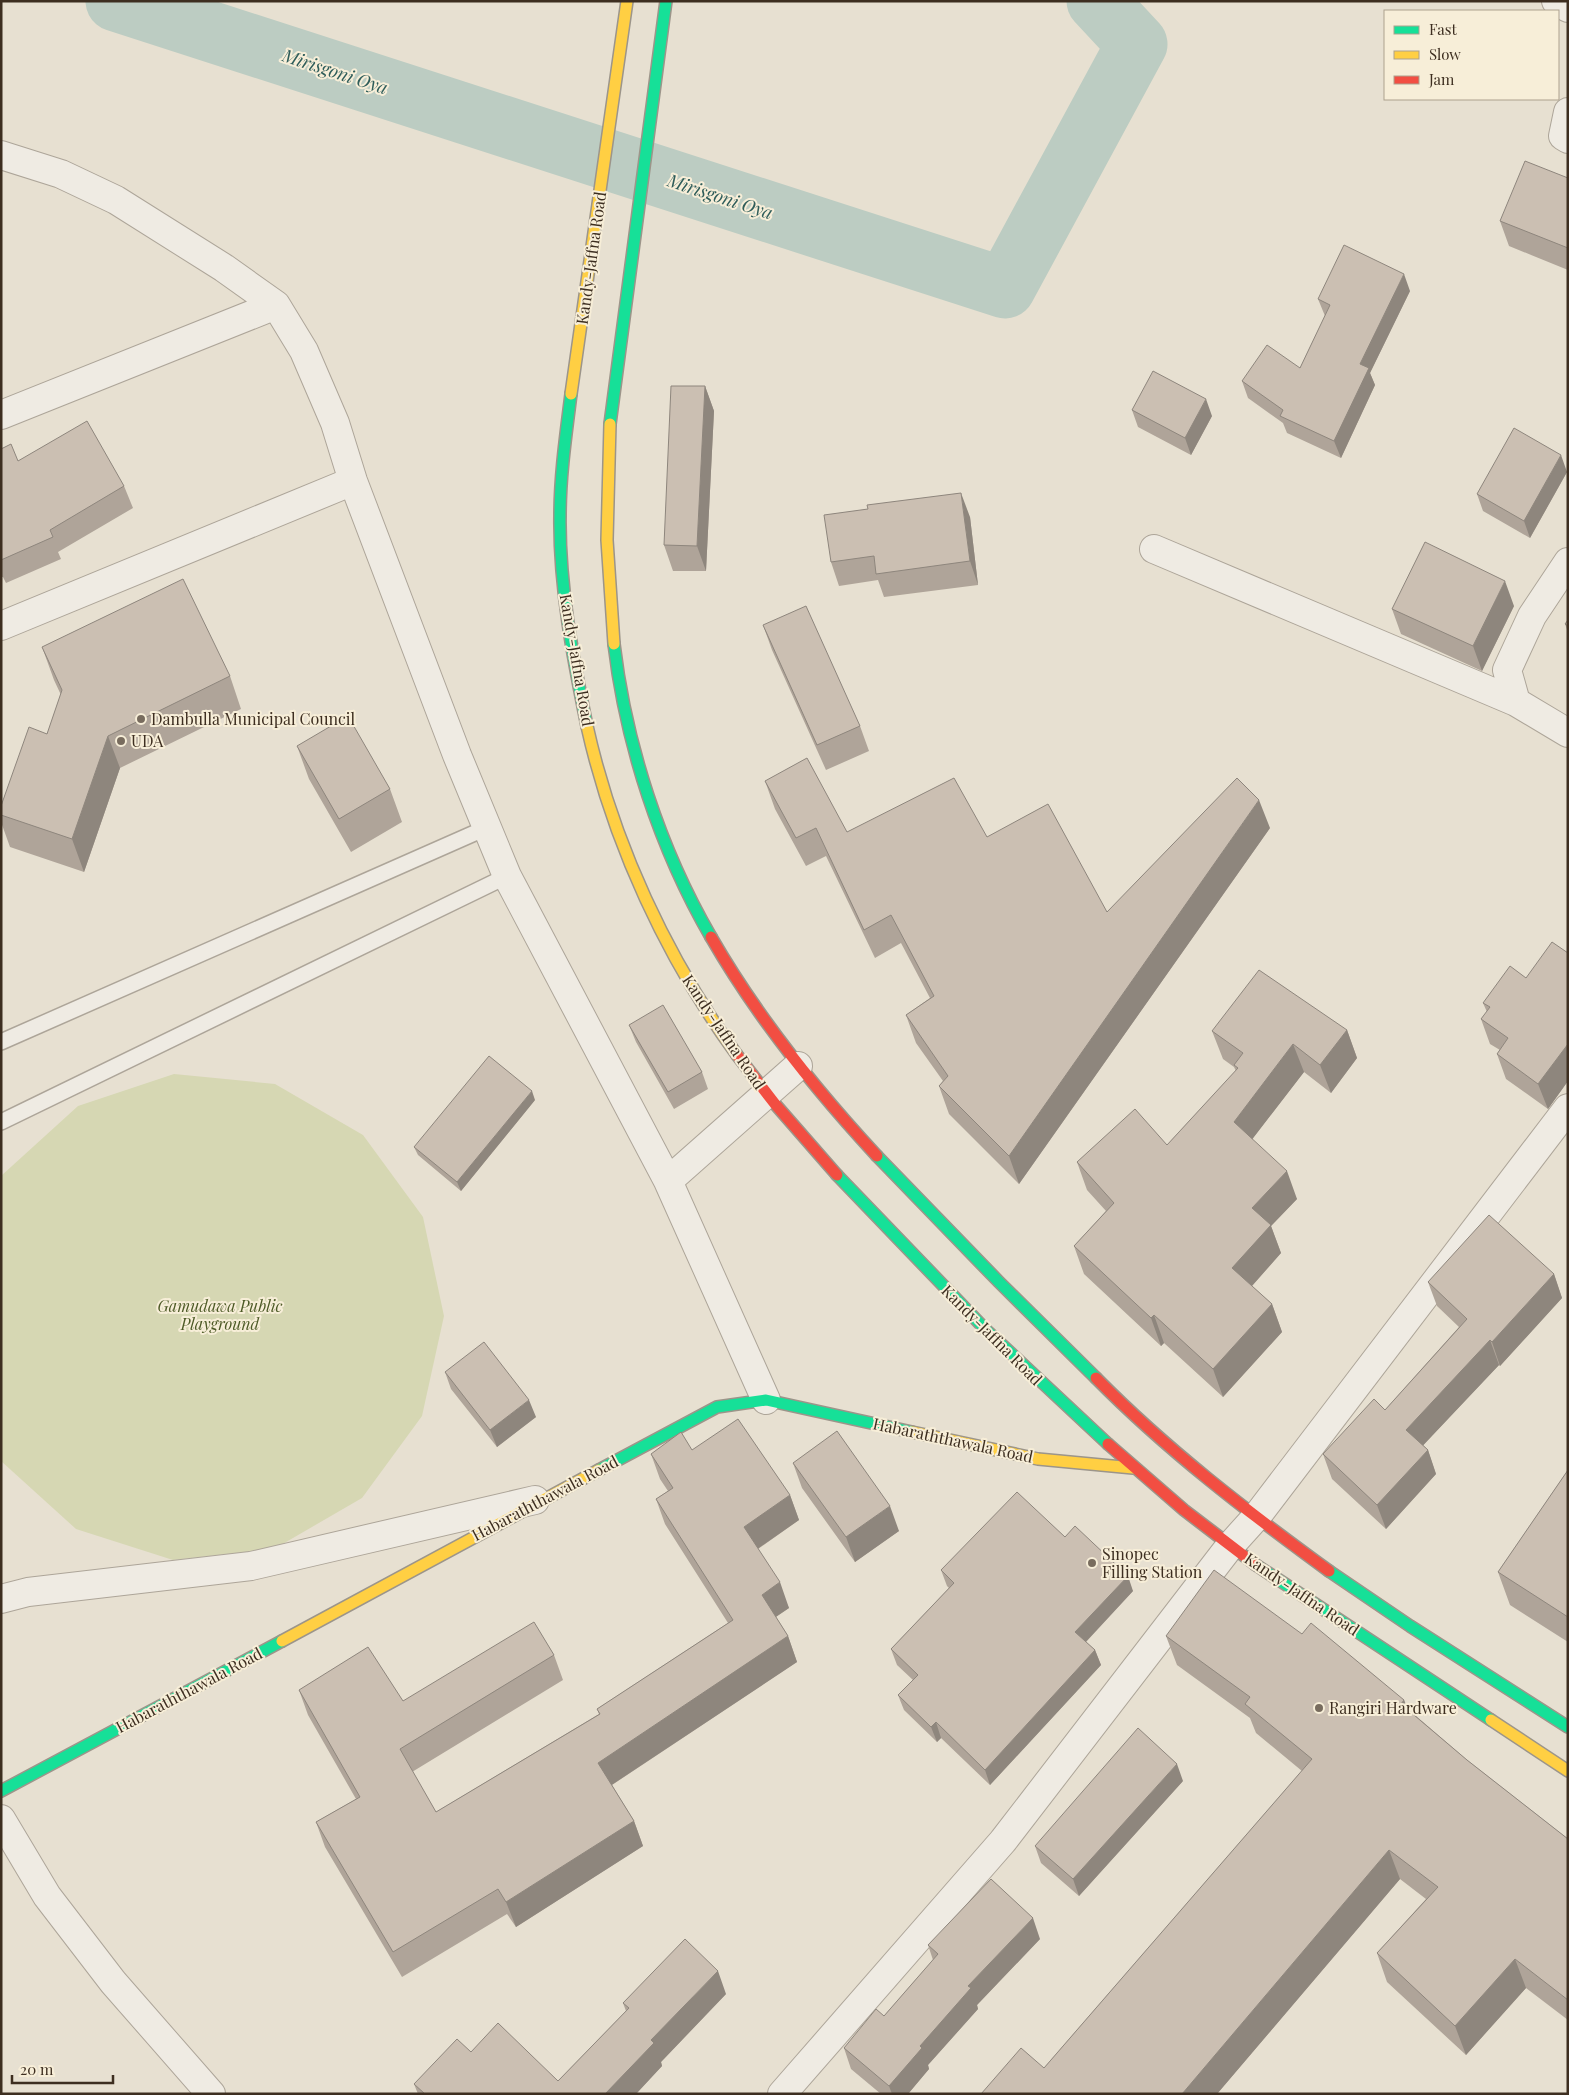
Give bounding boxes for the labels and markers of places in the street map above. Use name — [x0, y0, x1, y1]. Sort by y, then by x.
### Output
place label: Dambulla Municipal Council — [151, 708, 356, 729]
marker: Dambulla Municipal Council — [135, 713, 147, 725]
place label: UDA — [131, 730, 164, 751]
marker: UDA — [115, 735, 127, 747]
place label: Sinopec Filling Station — [1102, 1543, 1203, 1582]
marker: Sinopec Filling Station — [1086, 1557, 1098, 1569]
place label: Rangiri Hardware — [1329, 1697, 1457, 1718]
marker: Rangiri Hardware — [1313, 1702, 1325, 1714]

